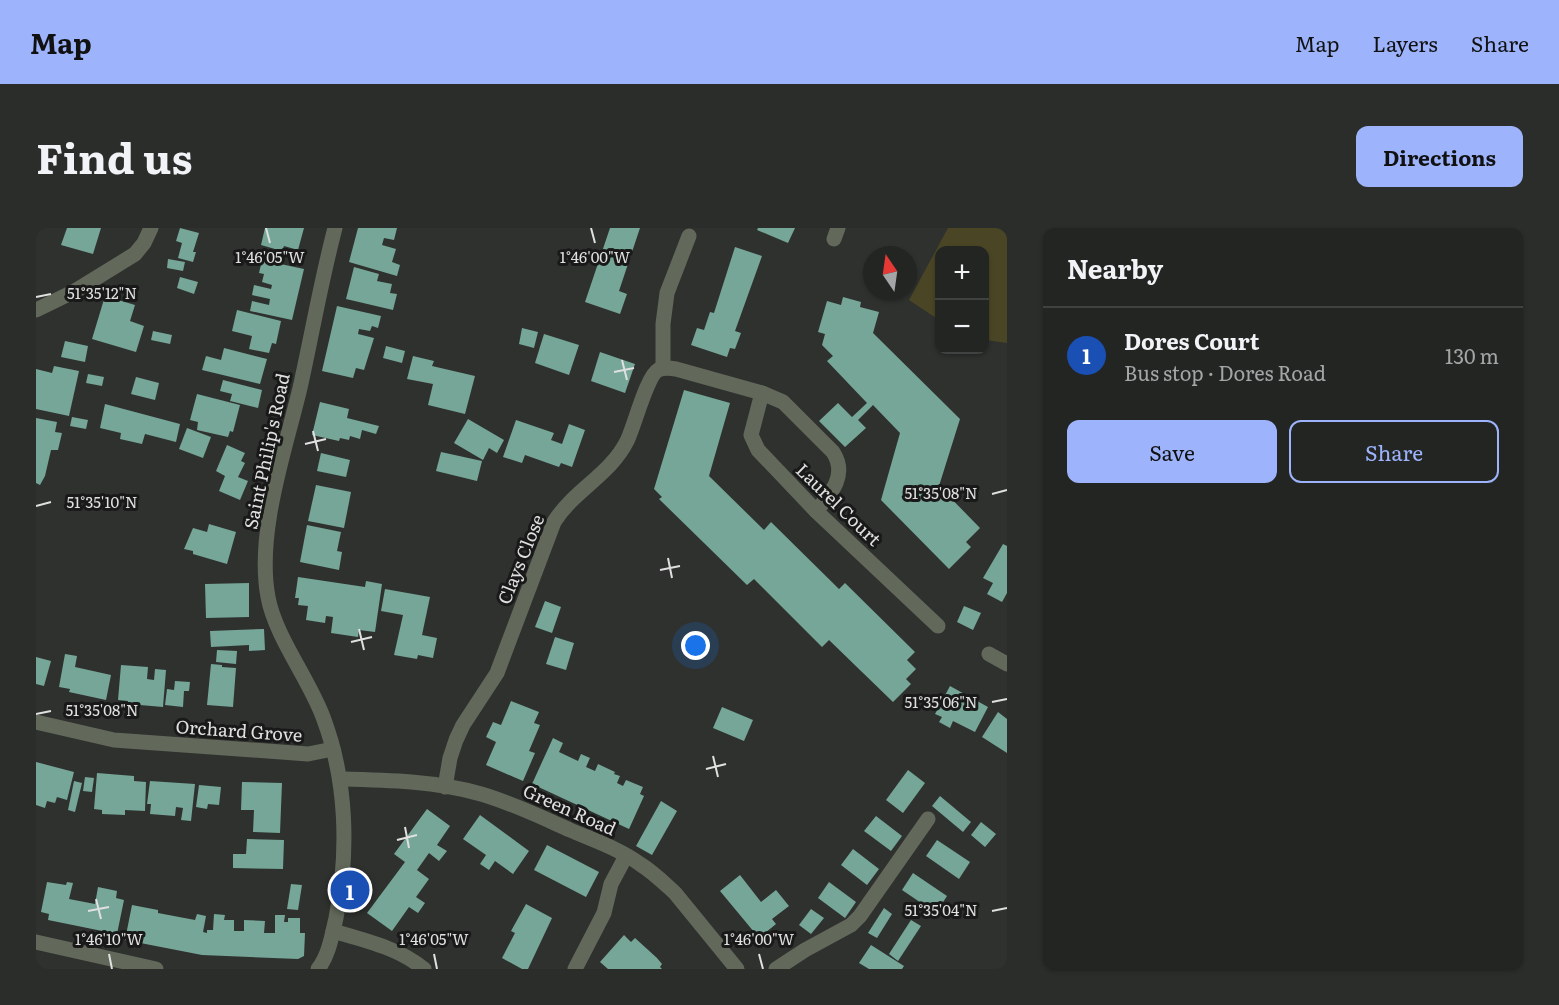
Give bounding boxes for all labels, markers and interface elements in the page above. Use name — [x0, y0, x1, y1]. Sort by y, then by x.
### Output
text: Map — [30, 21, 92, 63]
text: Map — [1295, 27, 1340, 58]
text: Layers — [1373, 27, 1438, 58]
text: Share — [1471, 27, 1529, 58]
text: Find us — [36, 125, 193, 187]
button: Directions — [1356, 126, 1523, 187]
text: 1°46'05"W — [235, 245, 305, 268]
text: 1°46'00"W — [560, 245, 631, 268]
north arrow — [863, 246, 917, 300]
map controls — [935, 246, 989, 354]
button: + — [935, 246, 989, 300]
text: Nearby — [1067, 248, 1163, 287]
text: 51°35'12"N — [67, 281, 137, 304]
button: − — [935, 300, 989, 354]
text: Dores Court — [1124, 324, 1259, 357]
text: 1 — [1082, 340, 1091, 370]
text: 130 m — [1445, 340, 1499, 370]
text: Bus stop · Dores Road — [1124, 357, 1326, 387]
street label: Saint Philip's Road — [236, 370, 296, 532]
button: Save — [1067, 420, 1277, 483]
button: Share — [1289, 420, 1499, 483]
street label: Laurel Court — [790, 456, 888, 552]
text: 51°35'08"N — [904, 481, 978, 504]
text: 51°35'10"N — [67, 490, 137, 513]
street label: Clays Close — [490, 510, 550, 608]
your location — [681, 631, 710, 660]
text: 51°35'06"N — [905, 690, 977, 713]
text: 51°35'08"N — [65, 698, 139, 721]
street label: Orchard Grove — [175, 712, 303, 748]
street label: Green Road — [519, 776, 621, 842]
pin: 1 — [330, 868, 370, 912]
text: 51°35'04"N — [904, 898, 978, 921]
text: 1°46'10"W — [75, 927, 144, 950]
text: 1°46'05"W — [399, 927, 469, 950]
text: 1°46'00"W — [724, 927, 795, 950]

